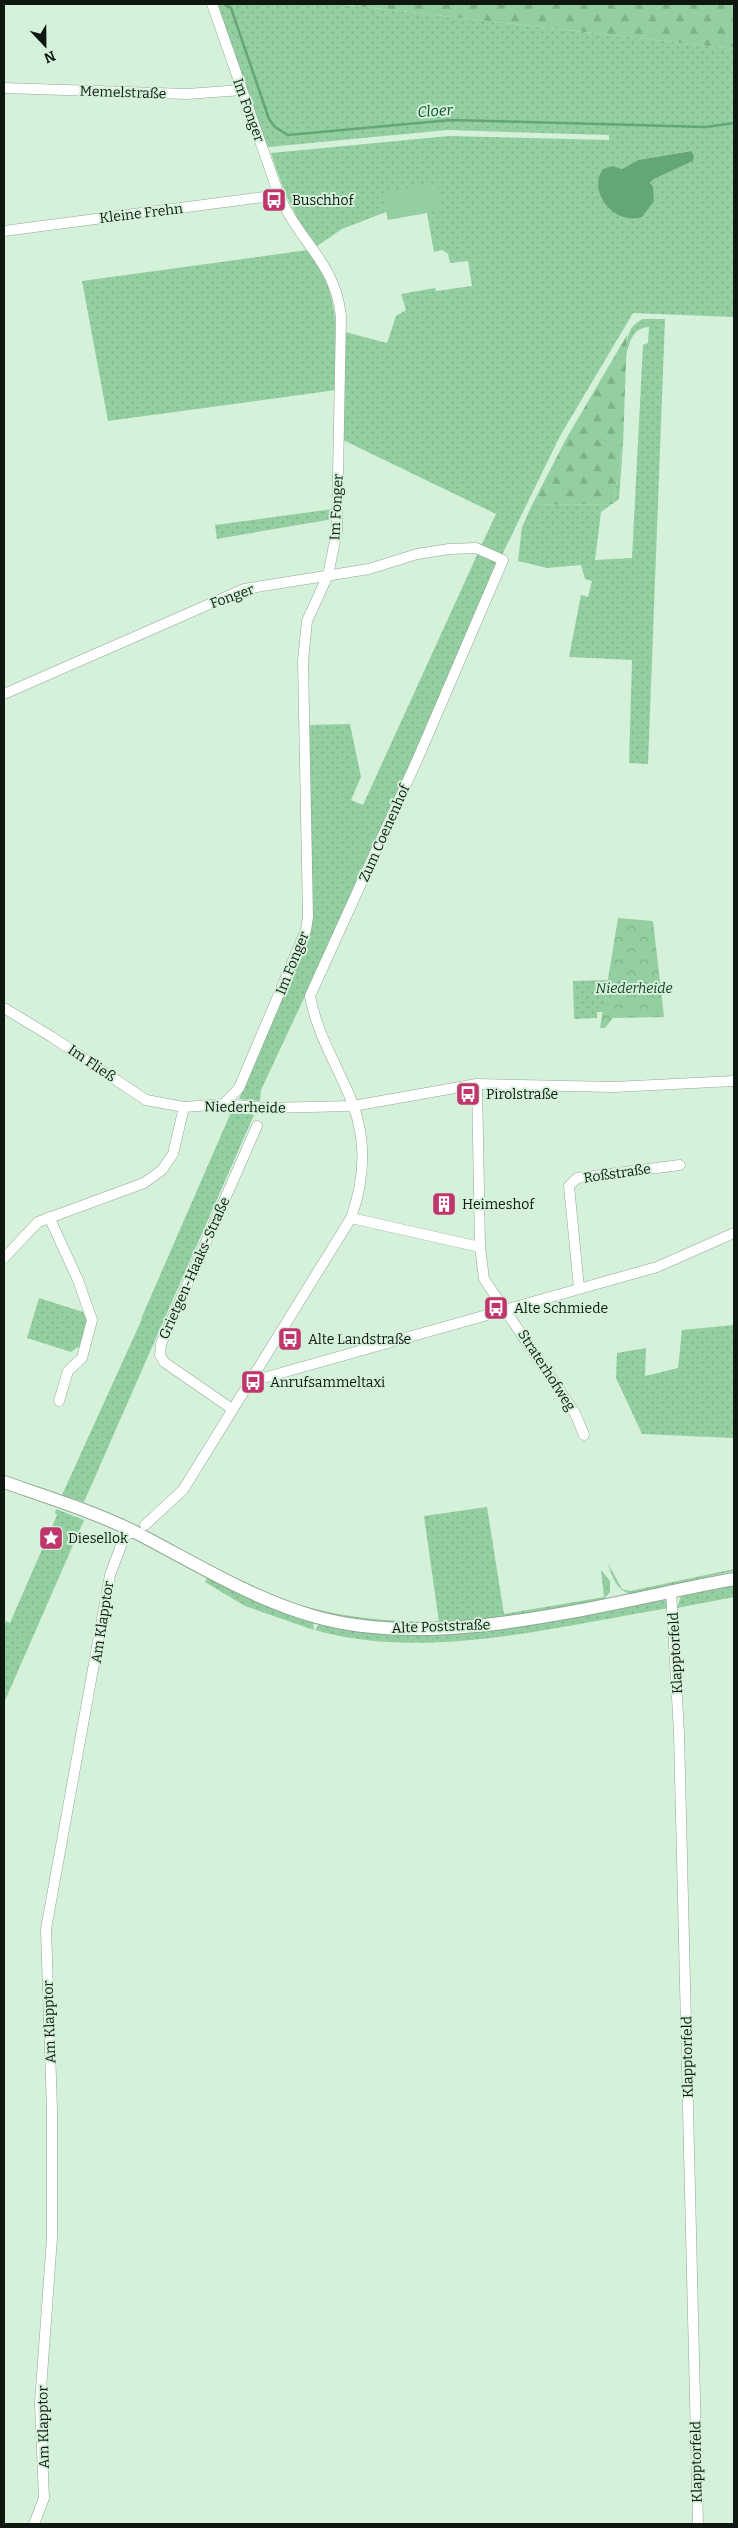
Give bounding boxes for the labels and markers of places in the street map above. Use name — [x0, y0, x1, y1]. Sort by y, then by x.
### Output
bus stop icon: Buschhof — [261, 187, 287, 213]
place label: Buschhof — [292, 192, 355, 209]
bus stop icon: Pirolstraße — [455, 1081, 481, 1107]
place label: Pirolstraße — [486, 1086, 558, 1103]
building icon: Heimeshof — [431, 1191, 457, 1217]
place label: Heimeshof — [462, 1196, 535, 1213]
bus stop icon: Alte Schmiede — [483, 1295, 509, 1321]
place label: Alte Schmiede — [514, 1300, 608, 1317]
bus stop icon: Alte Landstraße — [277, 1326, 303, 1352]
place label: Alte Landstraße — [308, 1331, 411, 1348]
bus stop icon: Anrufsammeltaxi — [240, 1369, 266, 1395]
place label: Anrufsammeltaxi — [270, 1374, 385, 1391]
place icon: Diesellok — [38, 1525, 64, 1551]
place label: Diesellok — [68, 1530, 128, 1547]

